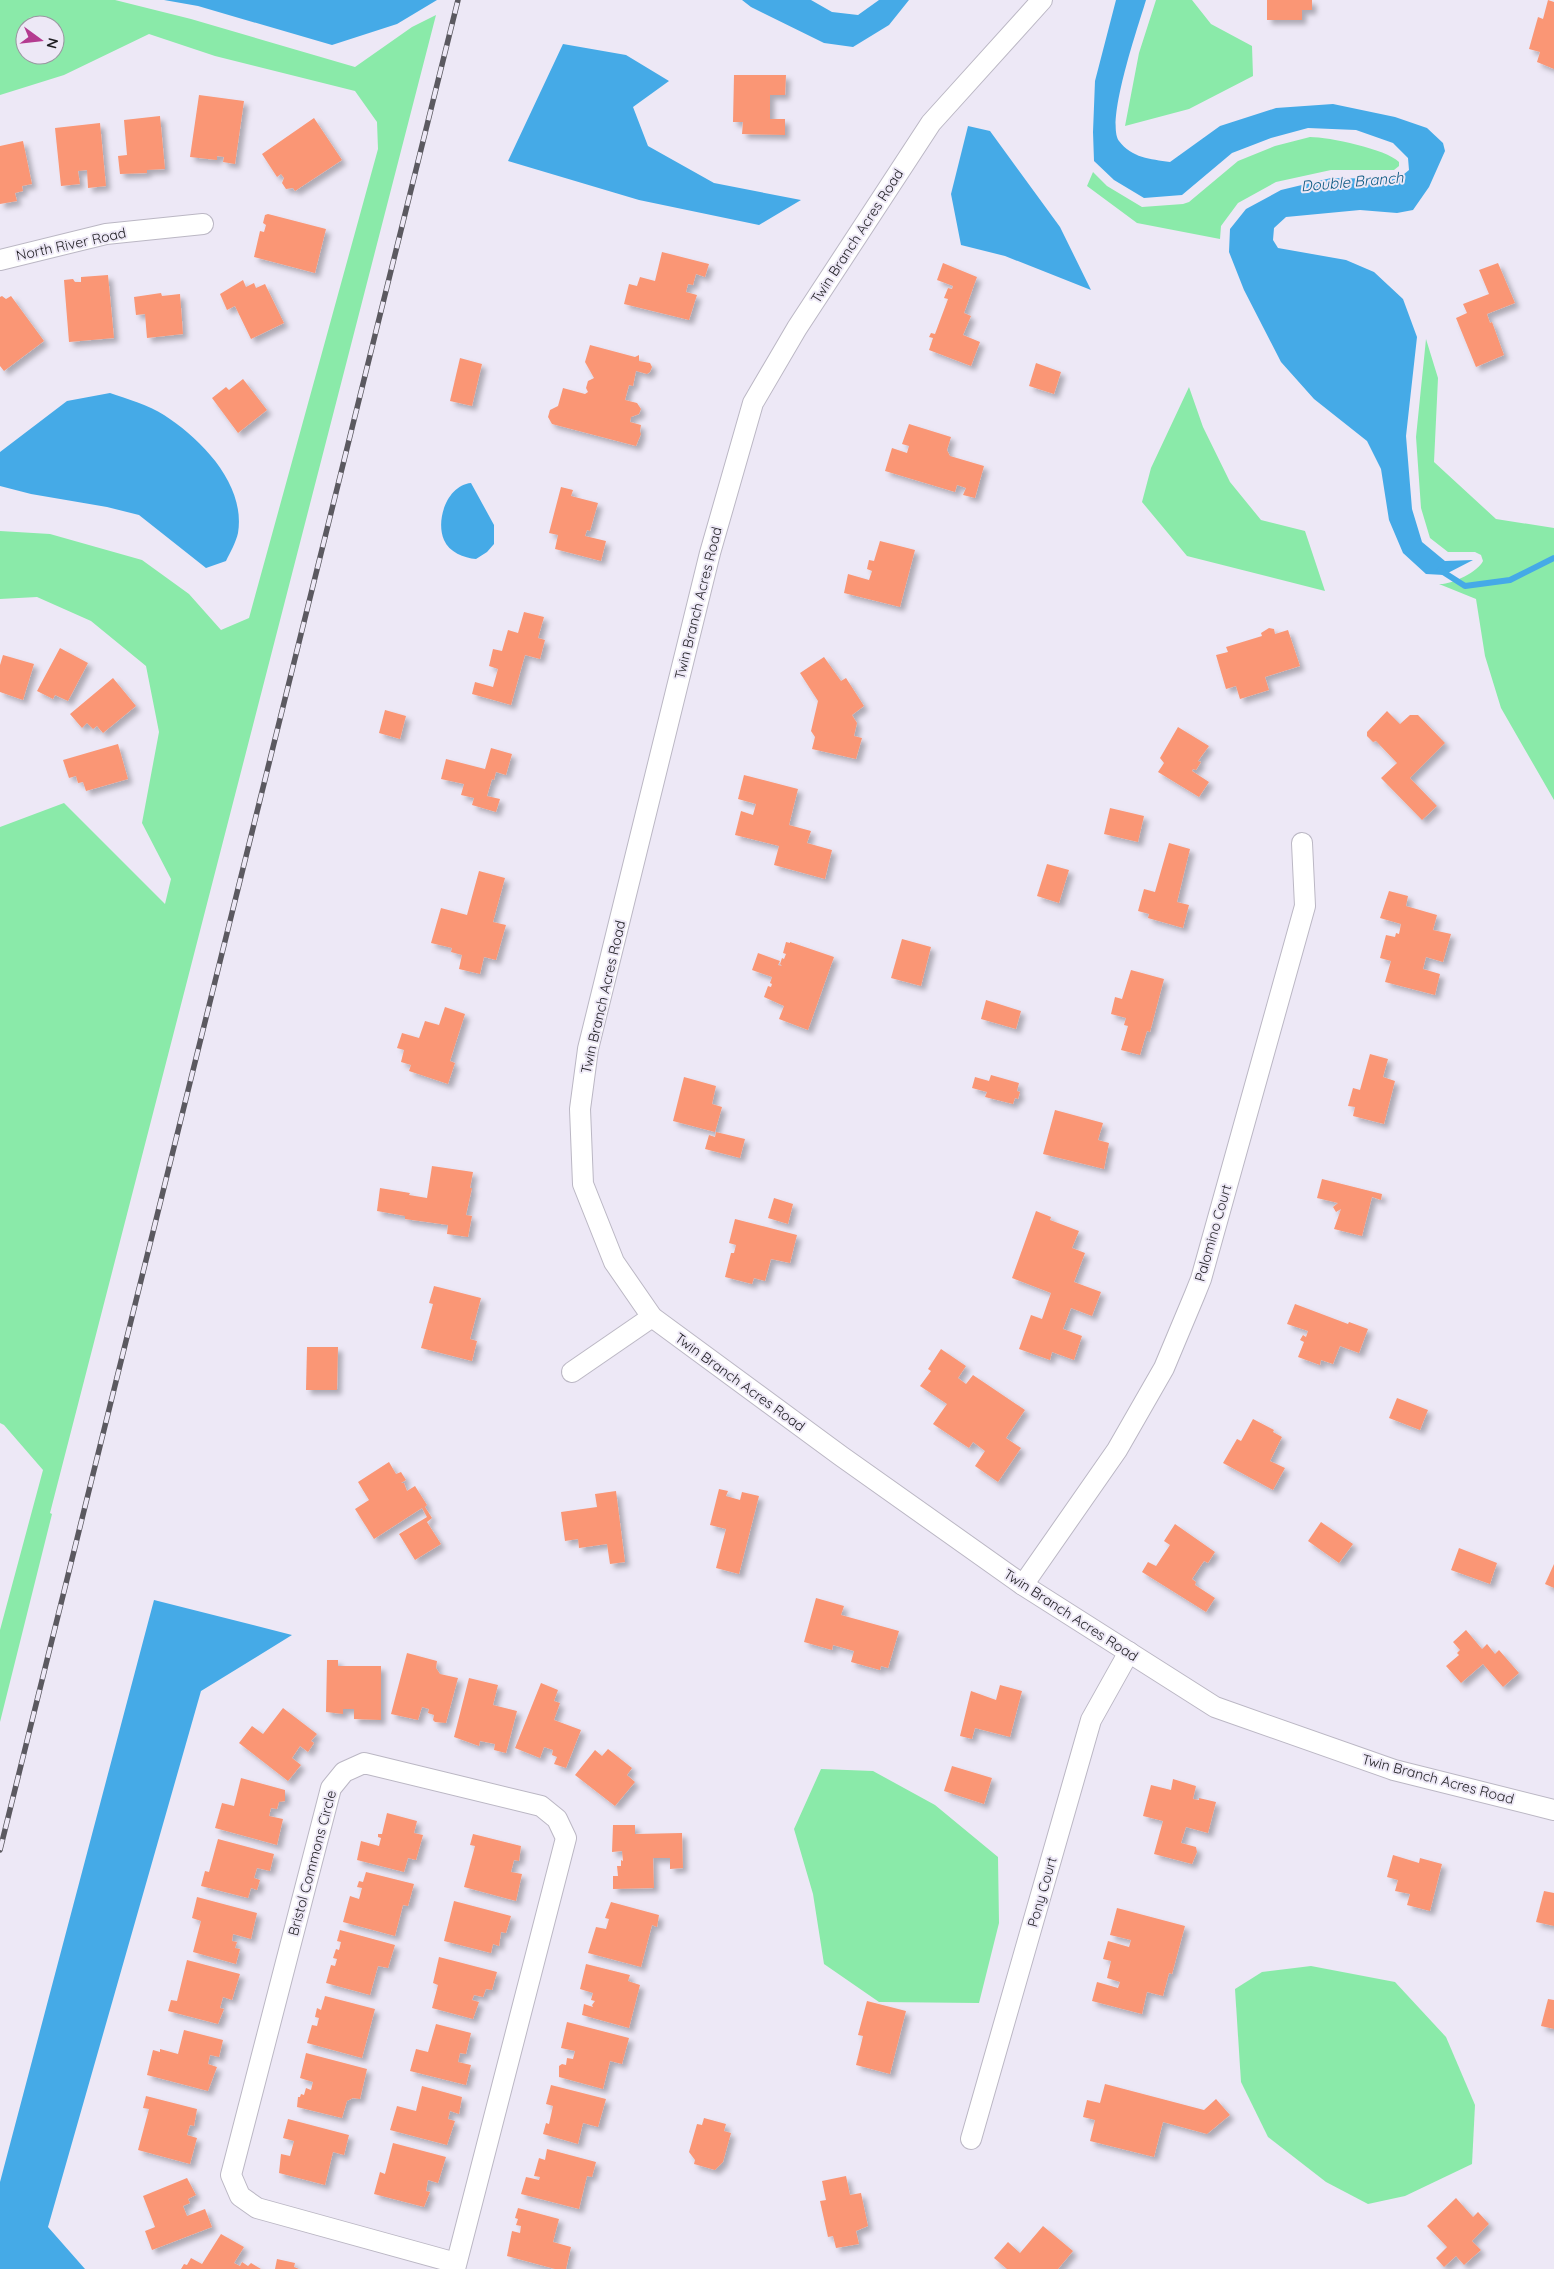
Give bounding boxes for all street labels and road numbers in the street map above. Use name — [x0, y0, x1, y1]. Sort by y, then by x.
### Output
street label: Twin Branch Acres Road — [807, 165, 907, 307]
street label: North River Road — [14, 224, 128, 264]
street label: Twin Branch Acres Road — [670, 525, 726, 681]
street label: Twin Branch Acres Road — [577, 919, 629, 1075]
street label: Palomino Court — [1191, 1182, 1236, 1284]
street label: Twin Branch Acres Road — [671, 1329, 809, 1435]
street label: Twin Branch Acres Road — [1000, 1565, 1142, 1665]
street label: Twin Branch Acres Road — [1360, 1750, 1516, 1808]
street label: Bristol Commons Circle — [284, 1788, 340, 1938]
street label: Pony Court — [1023, 1855, 1061, 1929]

